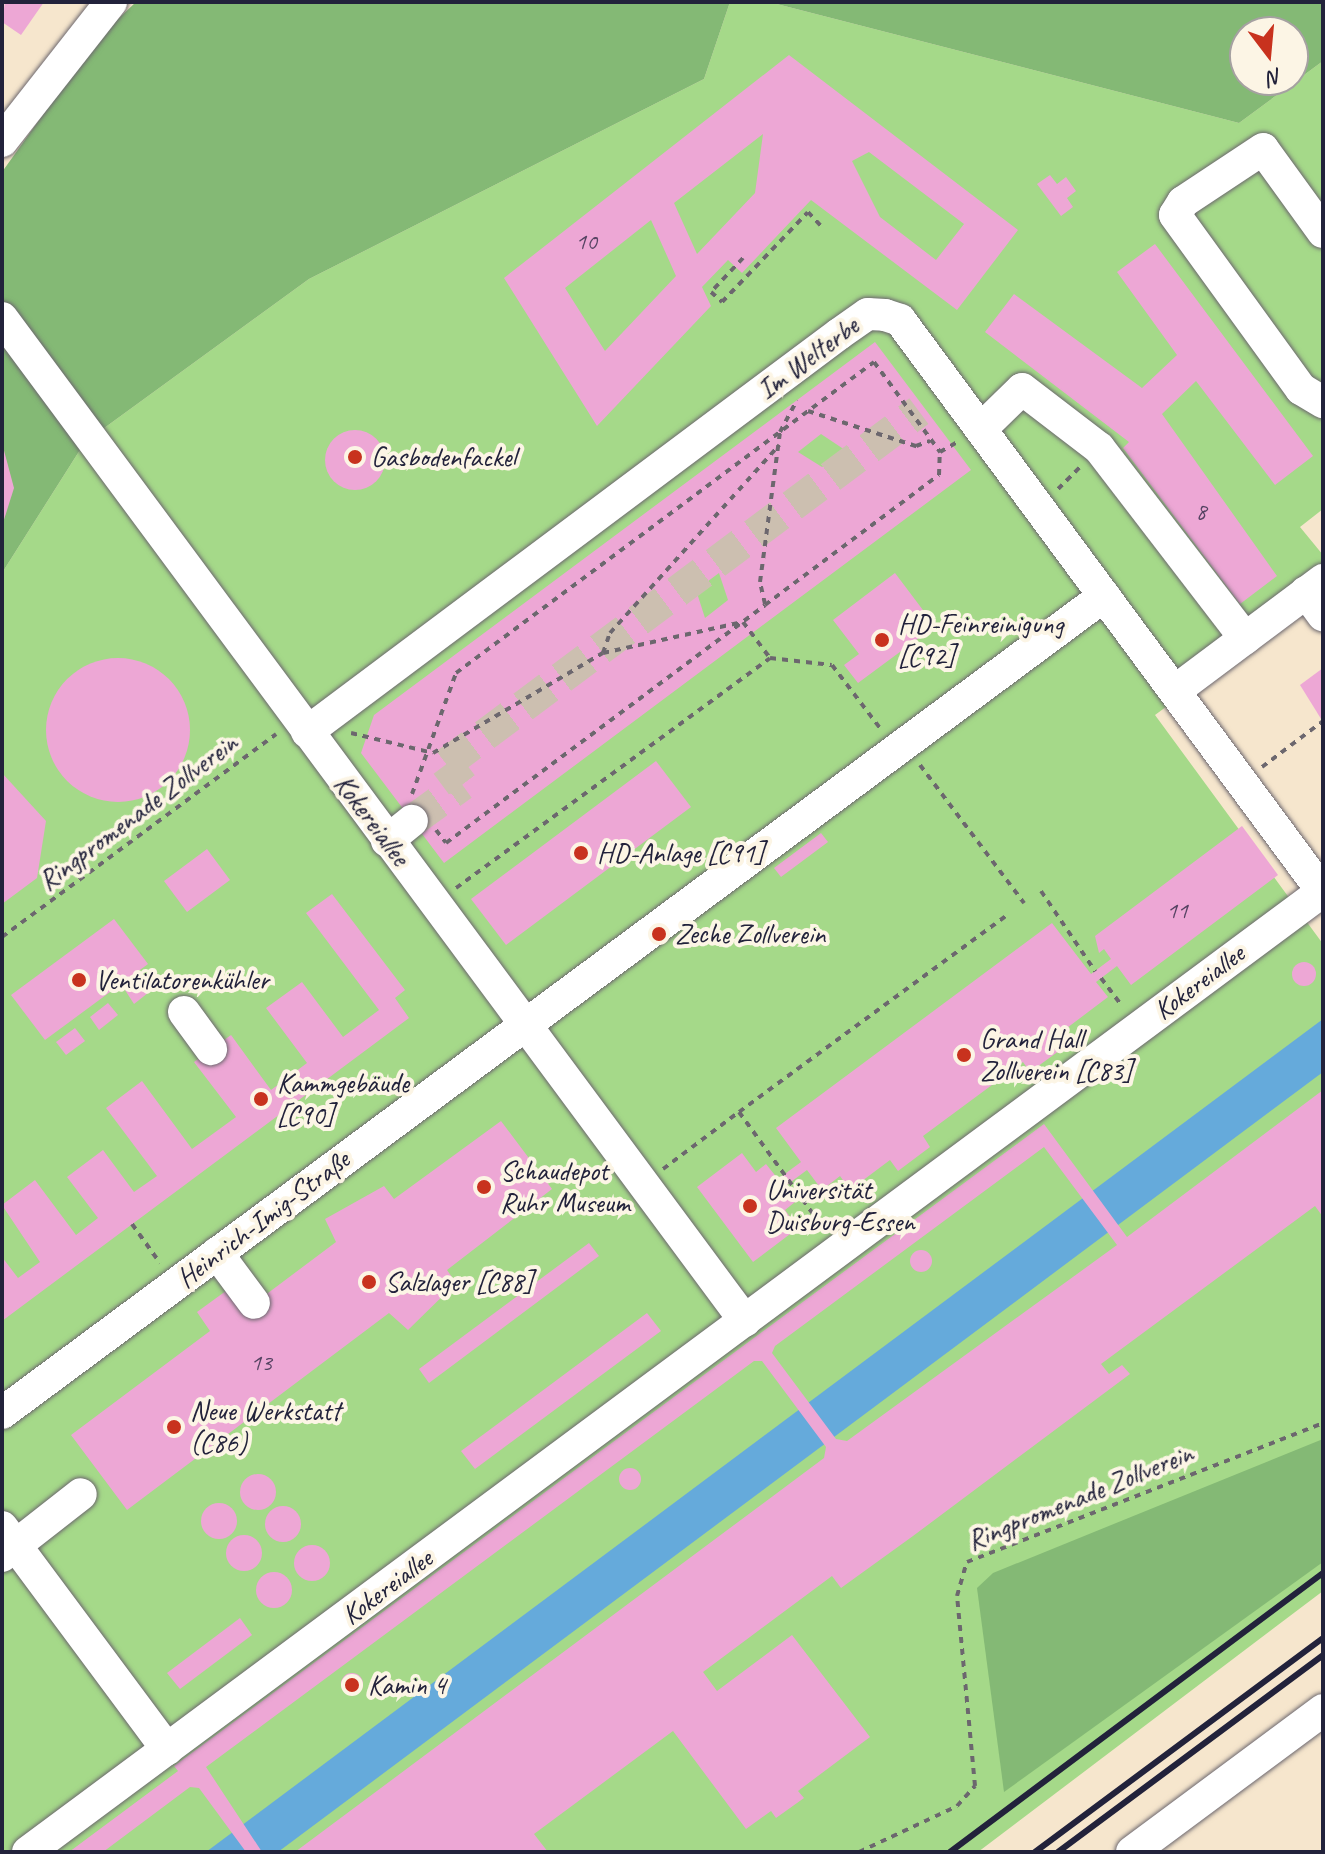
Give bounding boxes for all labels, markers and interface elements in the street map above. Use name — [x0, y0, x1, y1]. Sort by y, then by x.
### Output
north arrow — [1229, 16, 1309, 96]
text: N — [1265, 62, 1285, 92]
house number: 10 — [575, 228, 597, 256]
street label: Im Welterbe — [751, 309, 865, 407]
place label: Gasbodenfackel — [371, 440, 516, 474]
marker: Gasbodenfackel — [346, 448, 364, 466]
house number: 8 — [1196, 498, 1206, 526]
place label: HD-Feinreinigung [C92] — [898, 607, 1063, 673]
marker: HD-Feinreinigung [C92] — [873, 631, 891, 649]
street label: Ringpromenade Zollverein — [32, 726, 244, 898]
street label: Kokereiallee — [327, 768, 417, 872]
place label: HD-Anlage [C91] — [597, 836, 764, 870]
marker: HD-Anlage [C91] — [572, 844, 590, 862]
house number: 11 — [1166, 897, 1188, 925]
place label: Zeche Zollverein — [675, 917, 825, 951]
marker: Zeche Zollverein — [650, 925, 668, 943]
street label: Kokereiallee — [1147, 937, 1251, 1027]
place label: Ventilatorenkühler — [95, 963, 269, 997]
marker: Ventilatorenkühler — [70, 971, 88, 989]
place label: Grand Hall Zollverein [C83] — [980, 1022, 1132, 1088]
marker: Grand Hall Zollverein [C83] — [955, 1046, 973, 1064]
place label: Kammgebäude [C90] — [277, 1066, 409, 1132]
marker: Kammgebäude [C90] — [252, 1090, 270, 1108]
street label: Heinrich-Imig-Straße — [170, 1143, 356, 1295]
place label: Schaudepot Ruhr Museum — [500, 1154, 631, 1220]
place label: Universität Duisburg-Essen — [766, 1173, 915, 1239]
marker: Schaudepot Ruhr Museum — [475, 1178, 493, 1196]
marker: Universität Duisburg-Essen — [741, 1197, 759, 1215]
place label: Salzlager [C88] — [385, 1265, 533, 1299]
marker: Salzlager [C88] — [360, 1273, 378, 1291]
house number: 13 — [250, 1349, 272, 1377]
place label: Neue Werkstatt (C86) — [190, 1394, 341, 1460]
marker: Neue Werkstatt (C86) — [165, 1418, 183, 1436]
street label: Ringpromenade Zollverein — [963, 1437, 1197, 1557]
street label: Kokereiallee — [335, 1542, 439, 1632]
place label: Kamin 4 — [368, 1668, 446, 1702]
marker: Kamin 4 — [343, 1676, 361, 1694]

